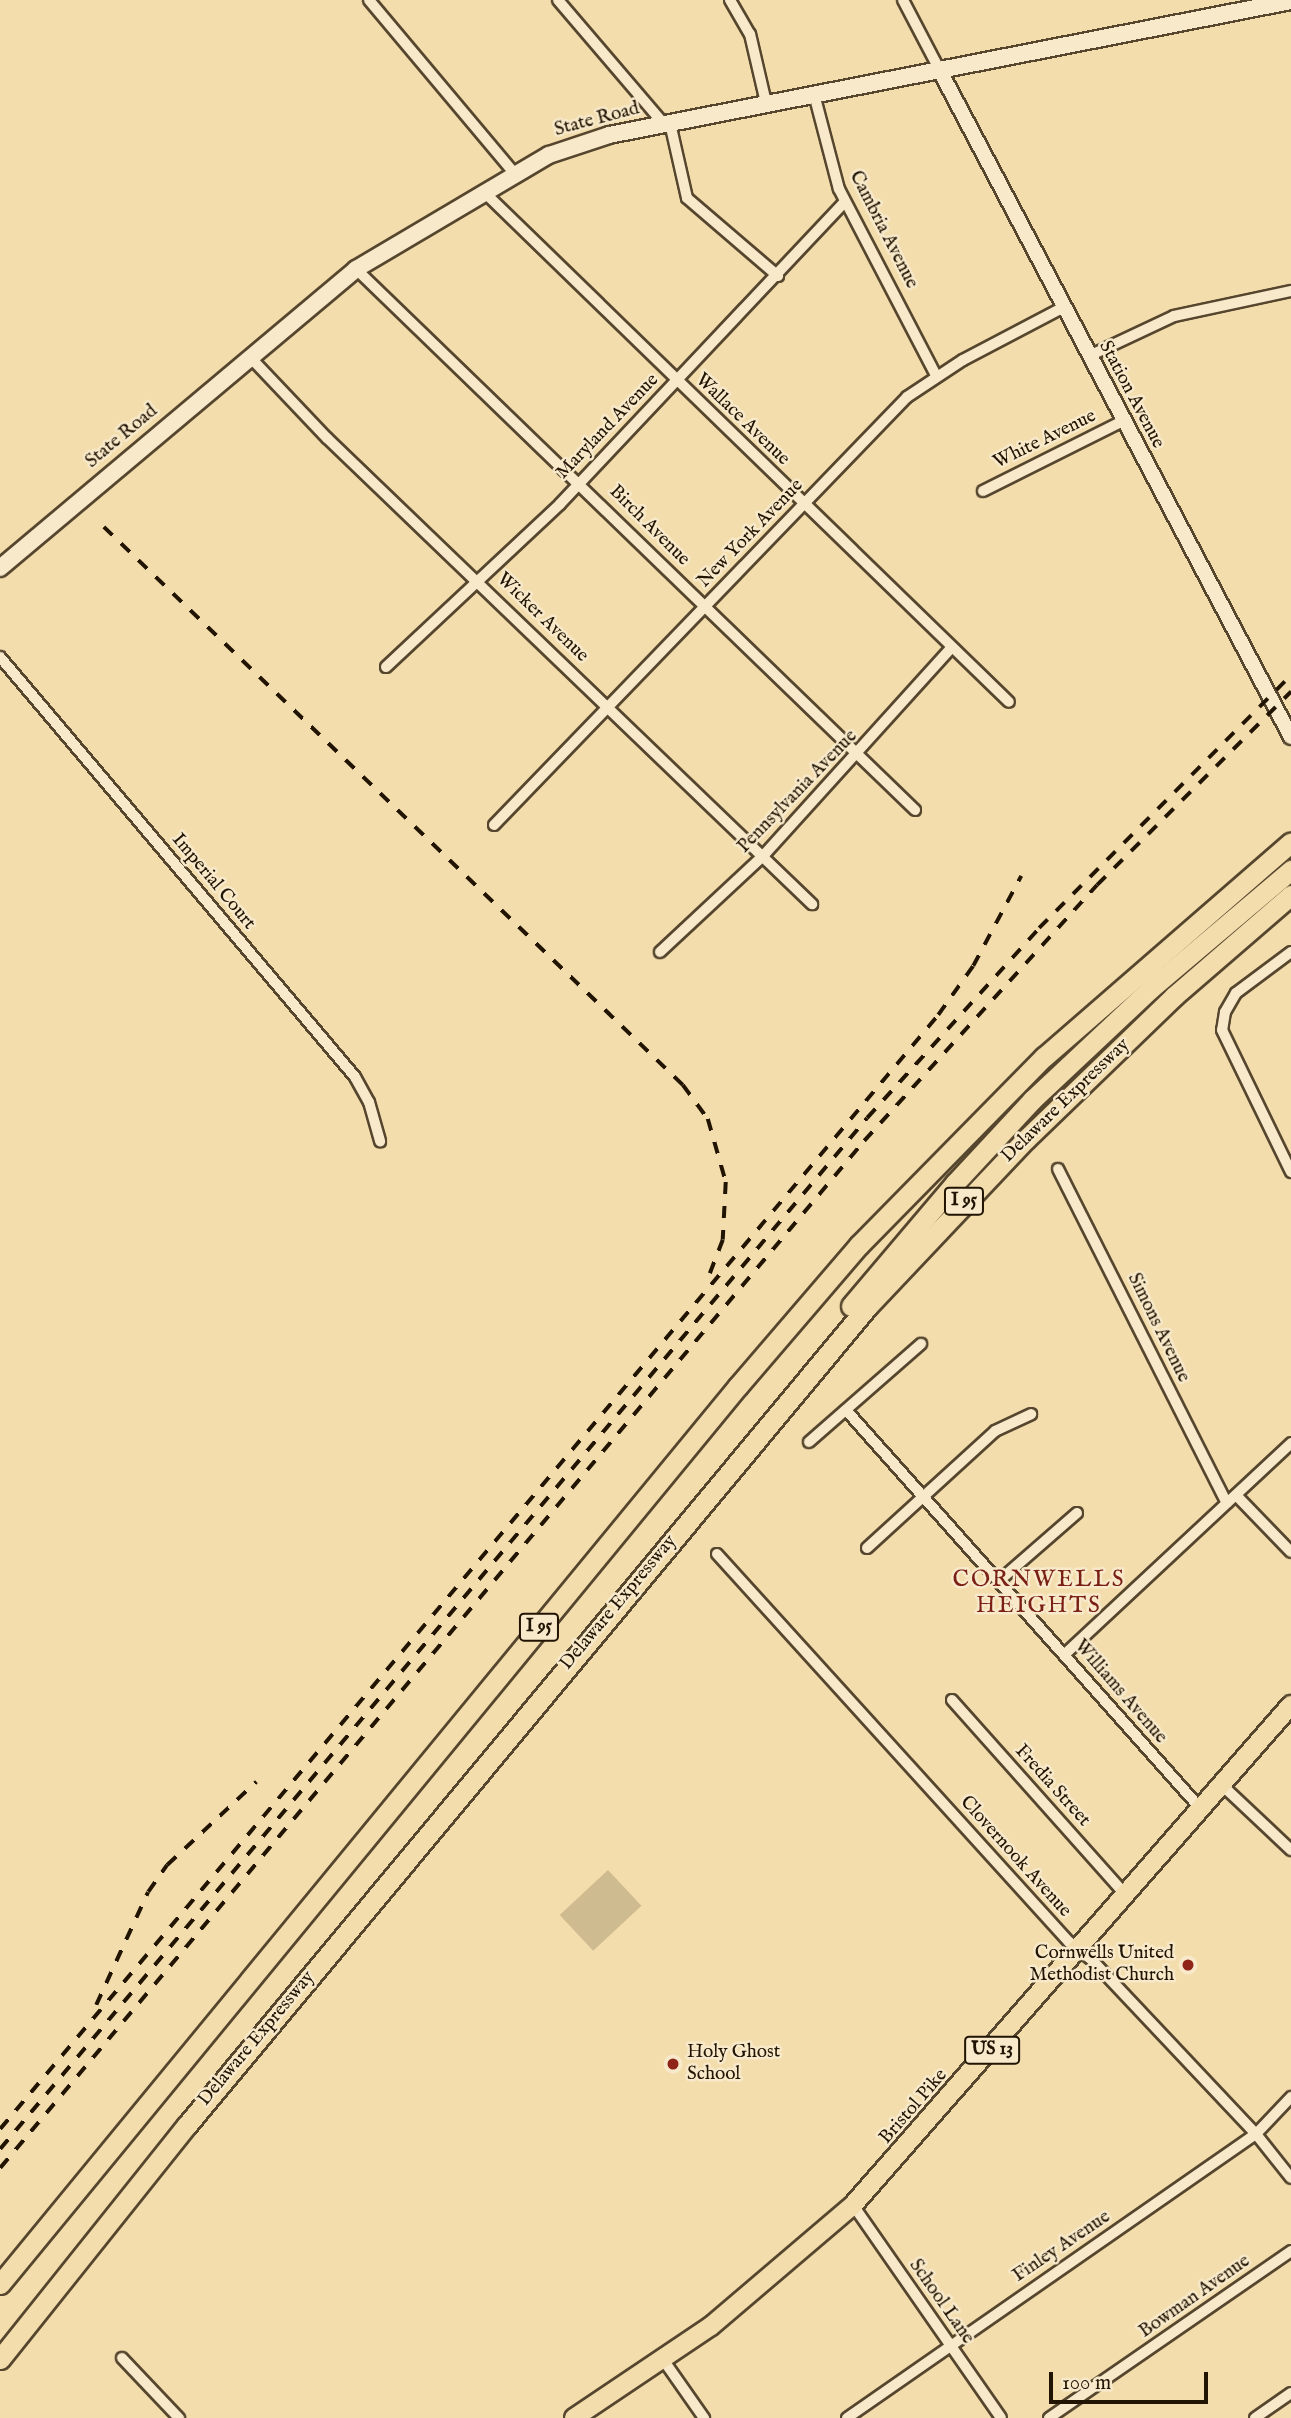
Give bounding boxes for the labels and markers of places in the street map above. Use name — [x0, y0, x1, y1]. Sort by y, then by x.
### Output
place label: Cornwells United Methodist Church — [1030, 1943, 1174, 1987]
marker: Cornwells United Methodist Church — [1180, 1957, 1196, 1973]
place label: Holy Ghost School — [687, 2042, 780, 2086]
marker: Holy Ghost School — [665, 2056, 681, 2072]

